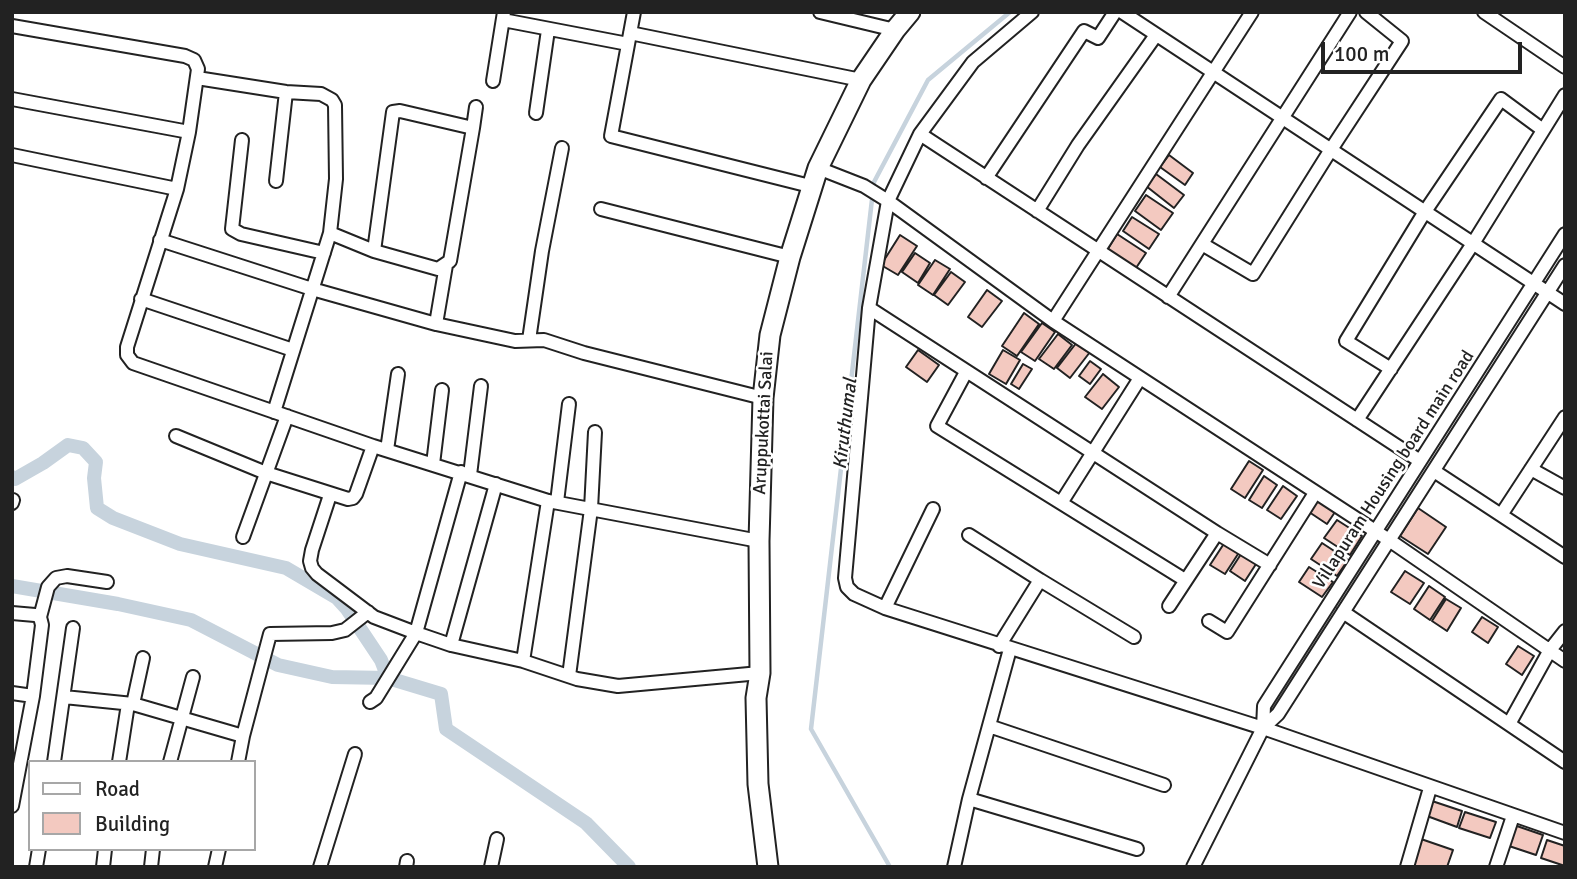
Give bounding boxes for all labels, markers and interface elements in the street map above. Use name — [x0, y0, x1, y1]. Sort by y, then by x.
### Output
scale bar — [1325, 28, 1526, 72]
text: 100 m — [1334, 41, 1389, 67]
street label: Villapuram Housing board main road — [1309, 347, 1479, 593]
street label: Aruppukottai Salai — [749, 351, 779, 495]
water label: Kiruthumal — [829, 377, 863, 471]
legend — [28, 760, 256, 851]
text: Road — [95, 776, 140, 802]
text: Building — [95, 811, 170, 837]

